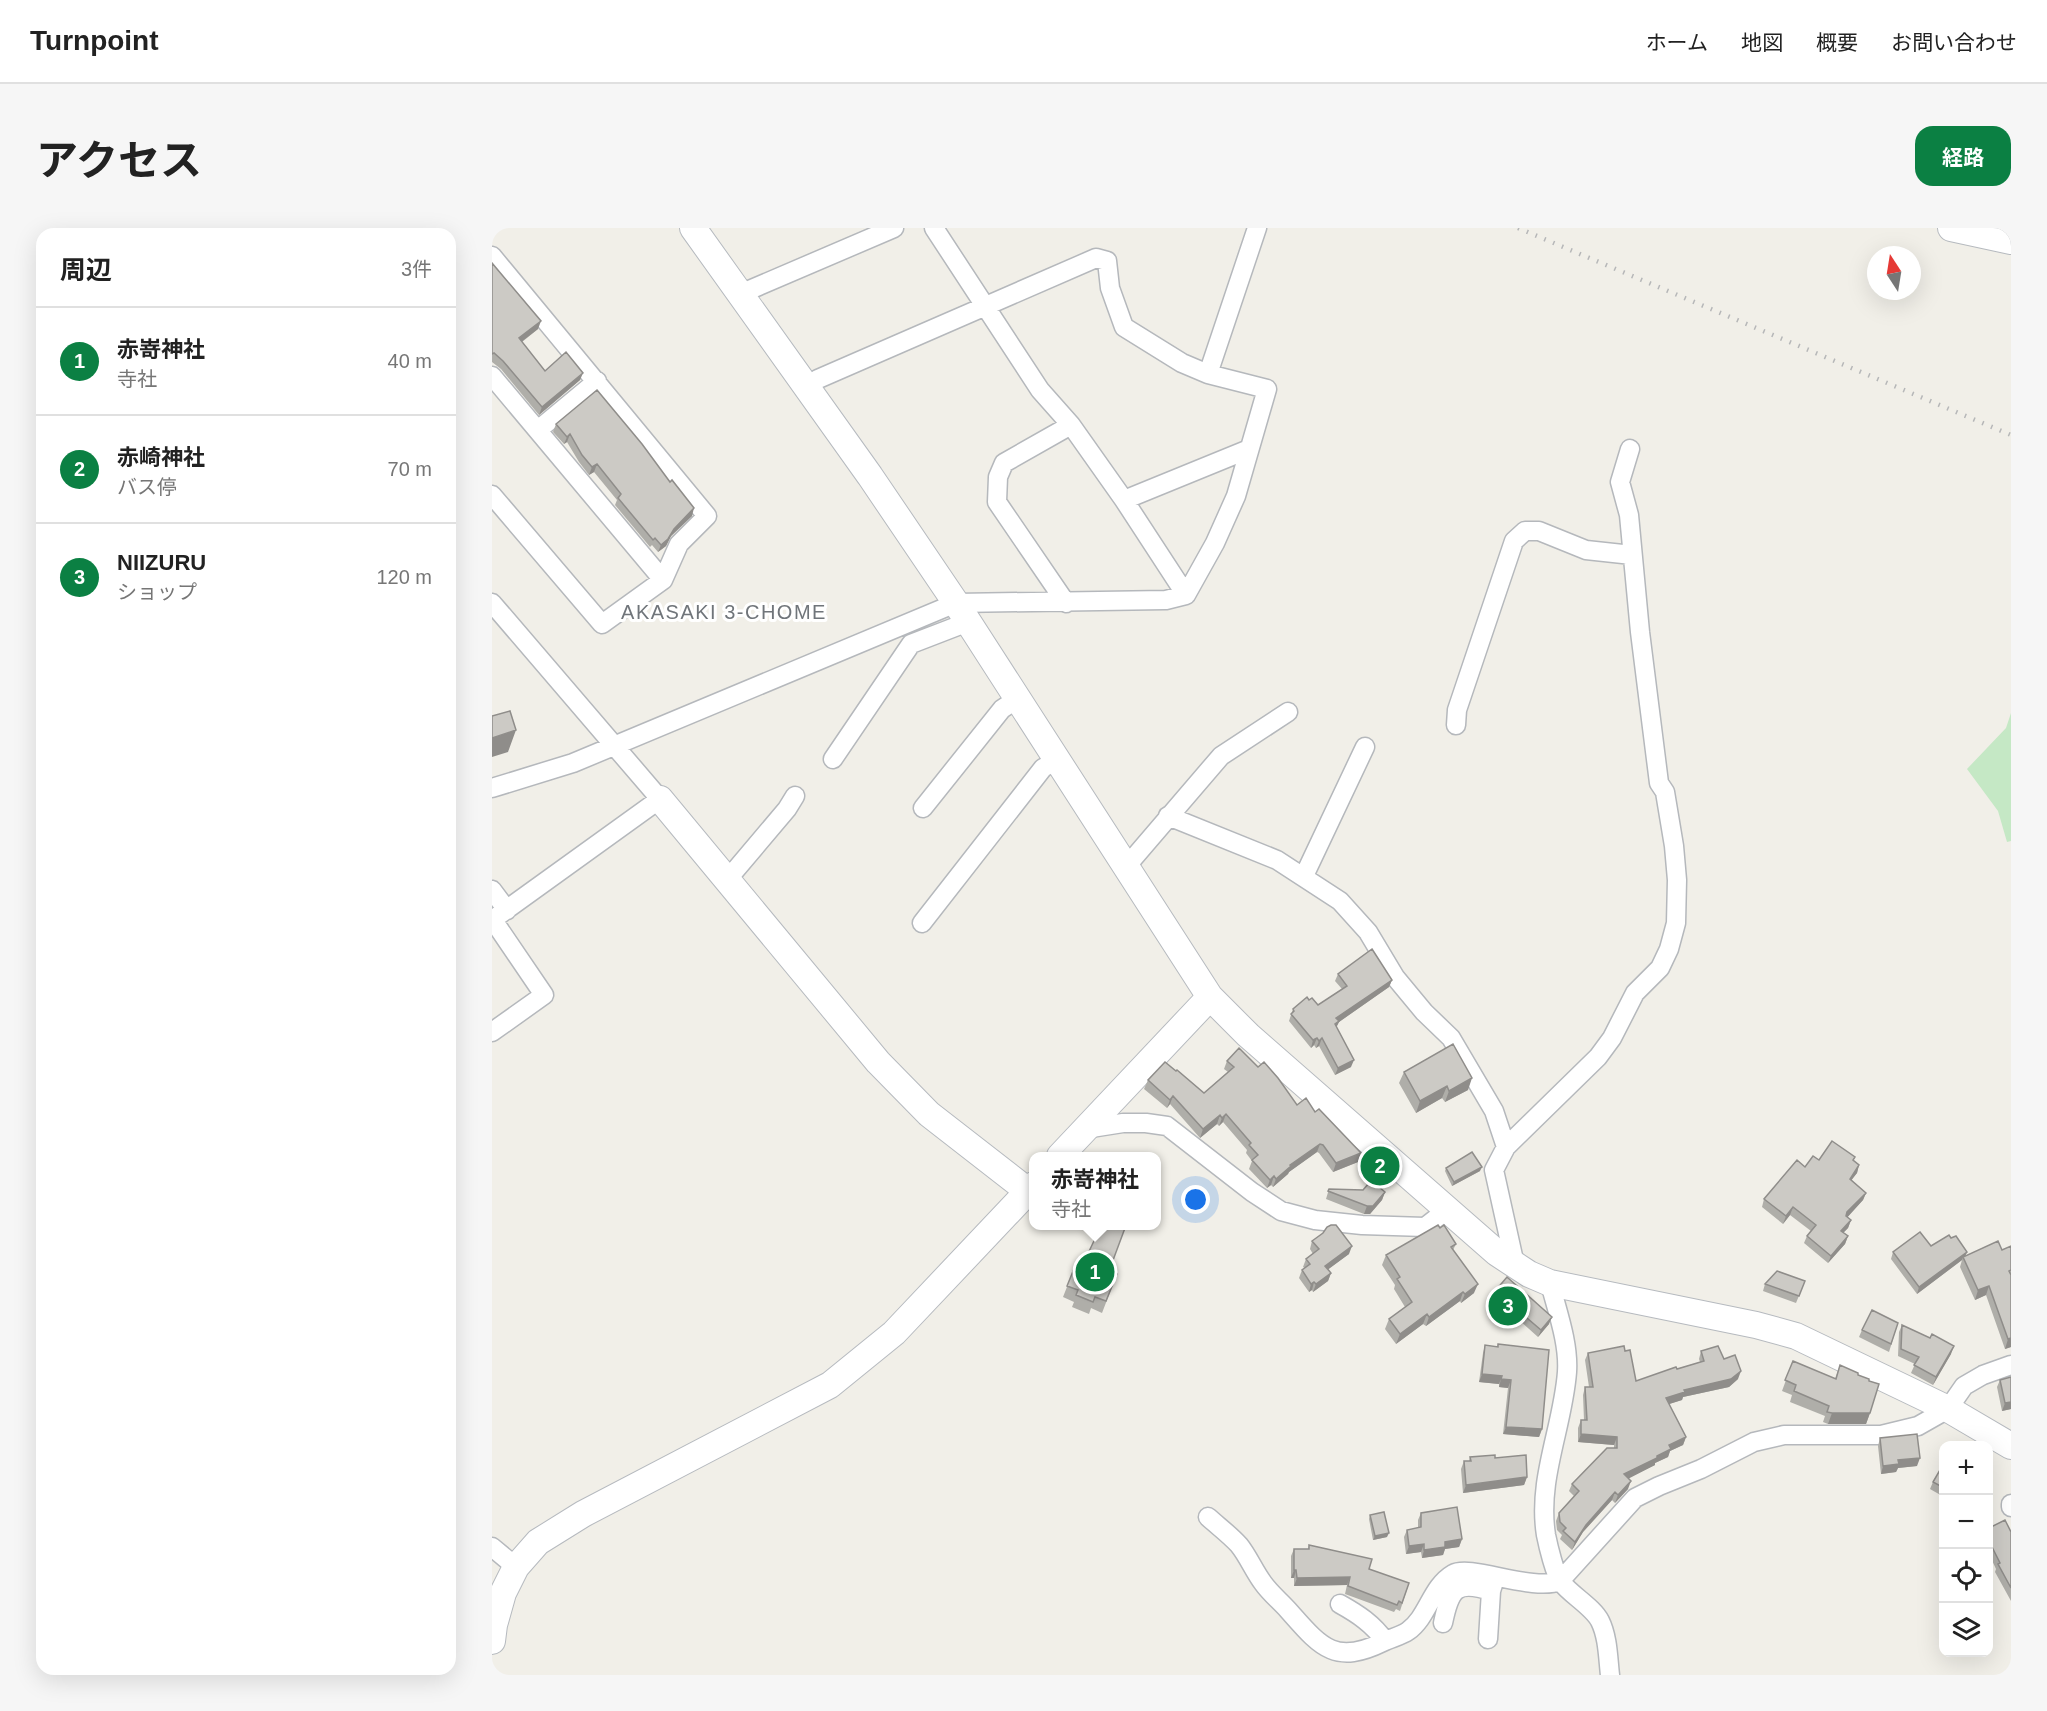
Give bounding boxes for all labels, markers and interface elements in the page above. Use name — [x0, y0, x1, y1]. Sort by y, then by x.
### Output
text: Turnpoint — [30, 25, 159, 56]
text: ホーム — [1646, 31, 1708, 54]
text: 地図 — [1741, 31, 1783, 54]
text: 概要 — [1816, 31, 1858, 54]
text: お問い合わせ — [1891, 31, 2017, 54]
button: 経路 — [1915, 126, 2011, 186]
text: アクセス — [36, 137, 202, 184]
north arrow — [1867, 246, 1921, 300]
text: 周辺 — [60, 255, 112, 285]
text: 3件 — [401, 258, 432, 280]
text: 赤嵜神社 — [117, 337, 205, 362]
text: 1 — [74, 350, 85, 372]
text: 40 m — [388, 350, 432, 372]
text: 寺社 — [117, 368, 157, 390]
text: 赤崎神社 — [117, 445, 205, 470]
text: 2 — [74, 458, 85, 480]
text: 70 m — [388, 458, 432, 480]
text: バス停 — [117, 476, 177, 498]
text: NIIZURU — [117, 550, 206, 575]
text: 3 — [74, 566, 85, 588]
text: 120 m — [376, 566, 432, 588]
text: ショップ — [117, 581, 197, 603]
district label: AKASAKI 3-CHOME — [621, 601, 827, 623]
pin: 2 — [1360, 1144, 1400, 1188]
popup — [1029, 1152, 1161, 1230]
text: 赤嵜神社 — [1051, 1167, 1139, 1192]
your location — [1181, 1185, 1210, 1214]
text: 寺社 — [1051, 1198, 1091, 1220]
pin: 1 — [1076, 1250, 1114, 1294]
pin: 3 — [1488, 1284, 1528, 1328]
map controls — [1939, 1441, 1993, 1657]
button: + — [1939, 1441, 1993, 1495]
button: − — [1939, 1495, 1993, 1549]
button: locate — [1939, 1549, 1993, 1603]
button: layers — [1939, 1603, 1993, 1657]

